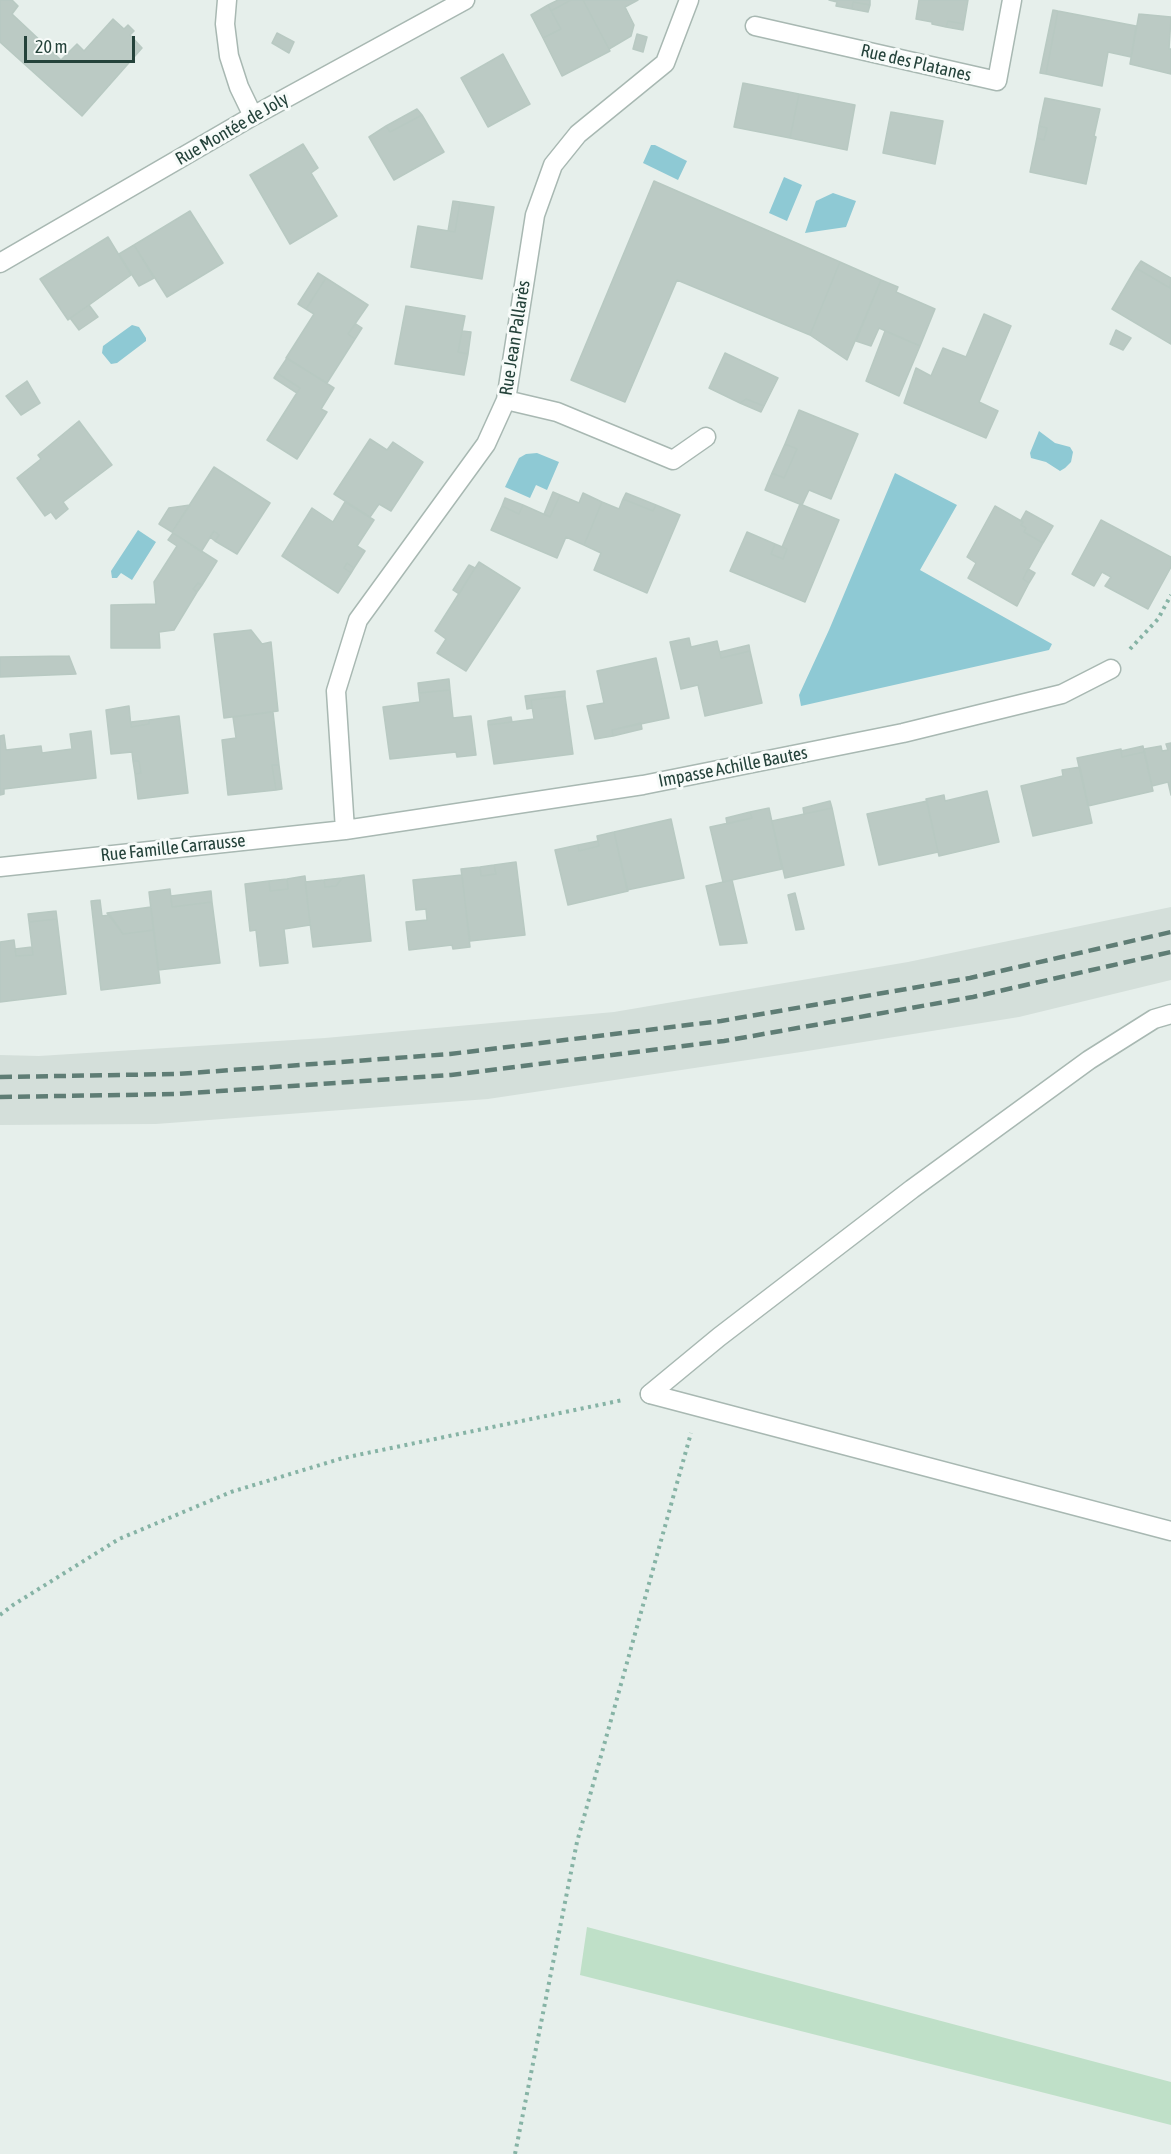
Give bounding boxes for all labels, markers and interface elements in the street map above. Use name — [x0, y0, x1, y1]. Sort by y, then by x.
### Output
scale bar — [27, 24, 138, 62]
text: 20 m — [35, 36, 67, 57]
street label: Rue des Platanes — [859, 40, 973, 86]
street label: Rue Montée de Joly — [172, 88, 292, 170]
street label: Rue Jean Pallarès — [495, 279, 535, 397]
street label: Impasse Achille Bautes — [657, 742, 809, 792]
street label: Rue Famille Carrausse — [100, 830, 246, 866]

